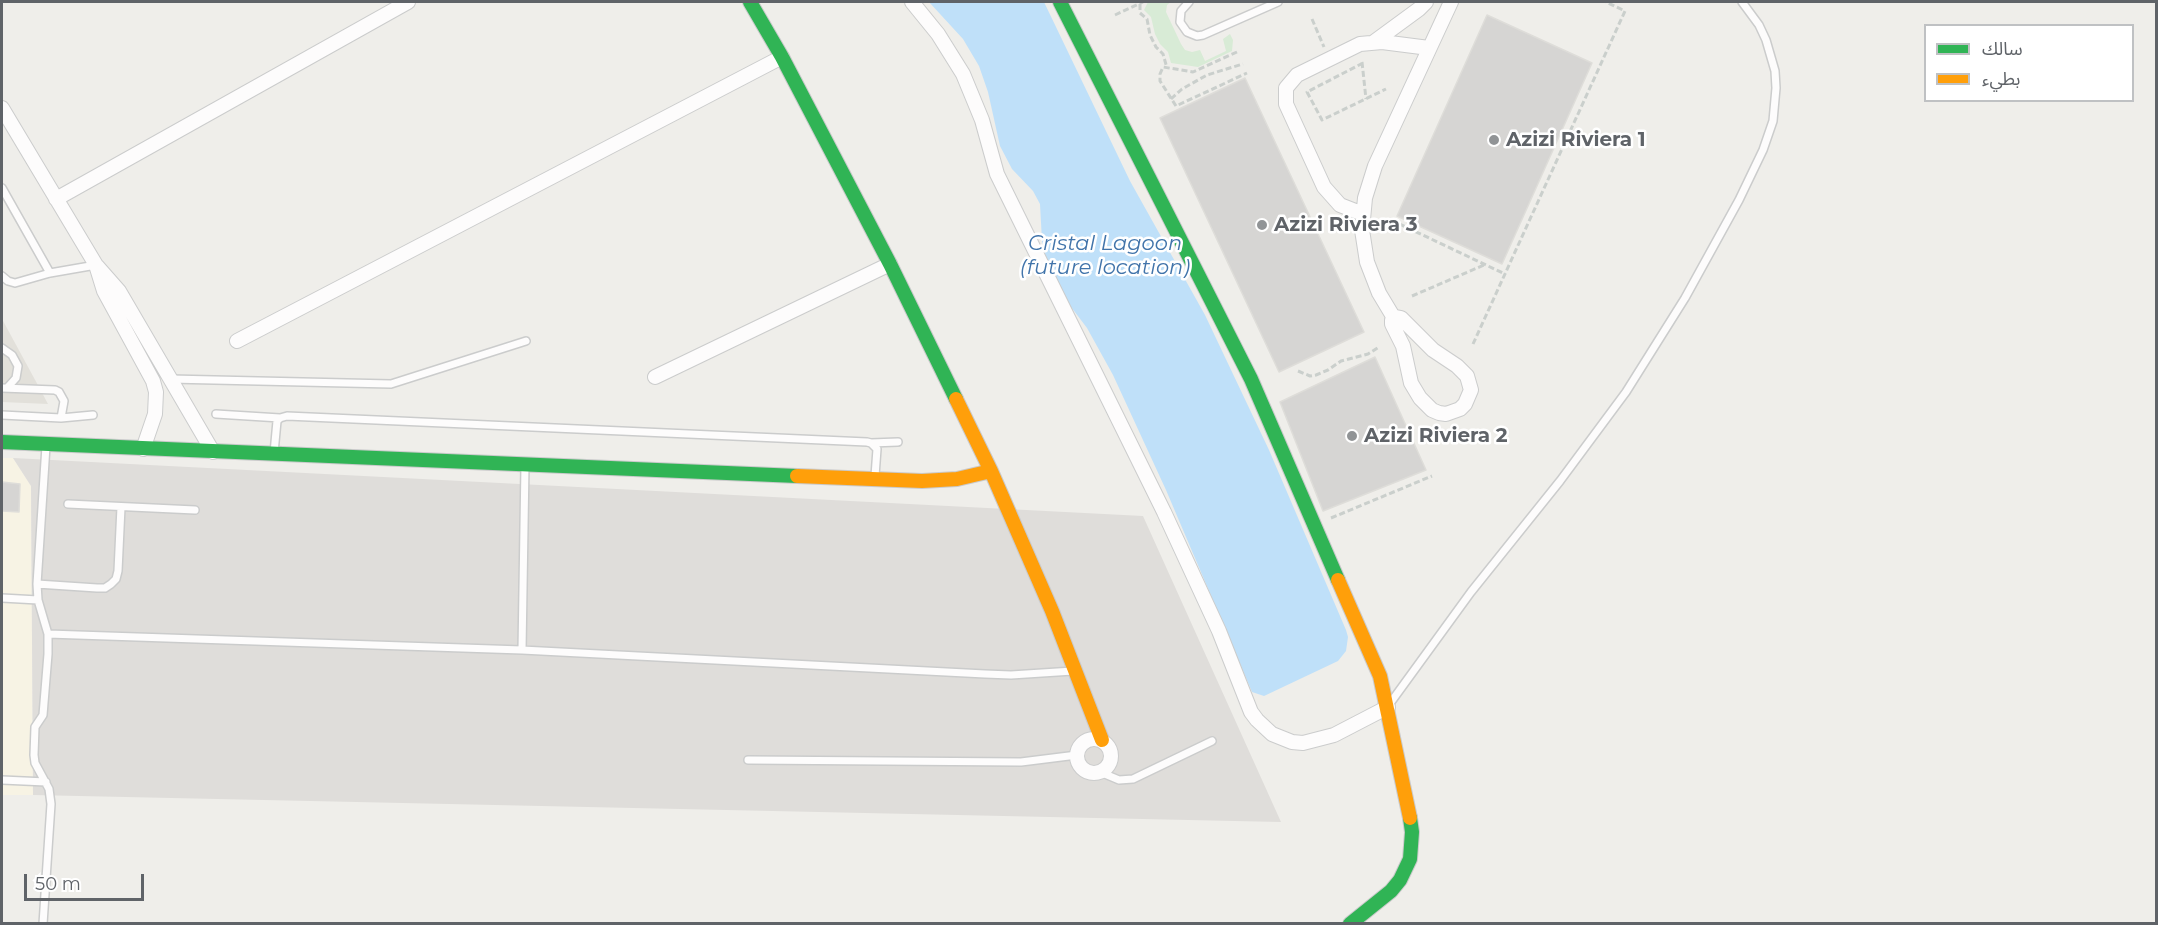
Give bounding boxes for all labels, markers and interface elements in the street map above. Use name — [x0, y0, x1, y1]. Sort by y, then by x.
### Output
legend — [1924, 24, 2134, 102]
text: سالك — [1982, 38, 2023, 60]
text: بطيء — [1982, 68, 2020, 90]
place label: Azizi Riviera 1 — [1506, 128, 1646, 152]
marker: Azizi Riviera 1 — [1487, 133, 1501, 147]
place label: Azizi Riviera 3 — [1274, 213, 1418, 237]
marker: Azizi Riviera 3 — [1255, 218, 1269, 232]
water label: Cristal Lagoon (future location) — [1020, 231, 1190, 281]
place label: Azizi Riviera 2 — [1364, 424, 1508, 448]
marker: Azizi Riviera 2 — [1345, 429, 1359, 443]
scale bar — [27, 862, 147, 900]
text: 50 m — [35, 873, 81, 895]

